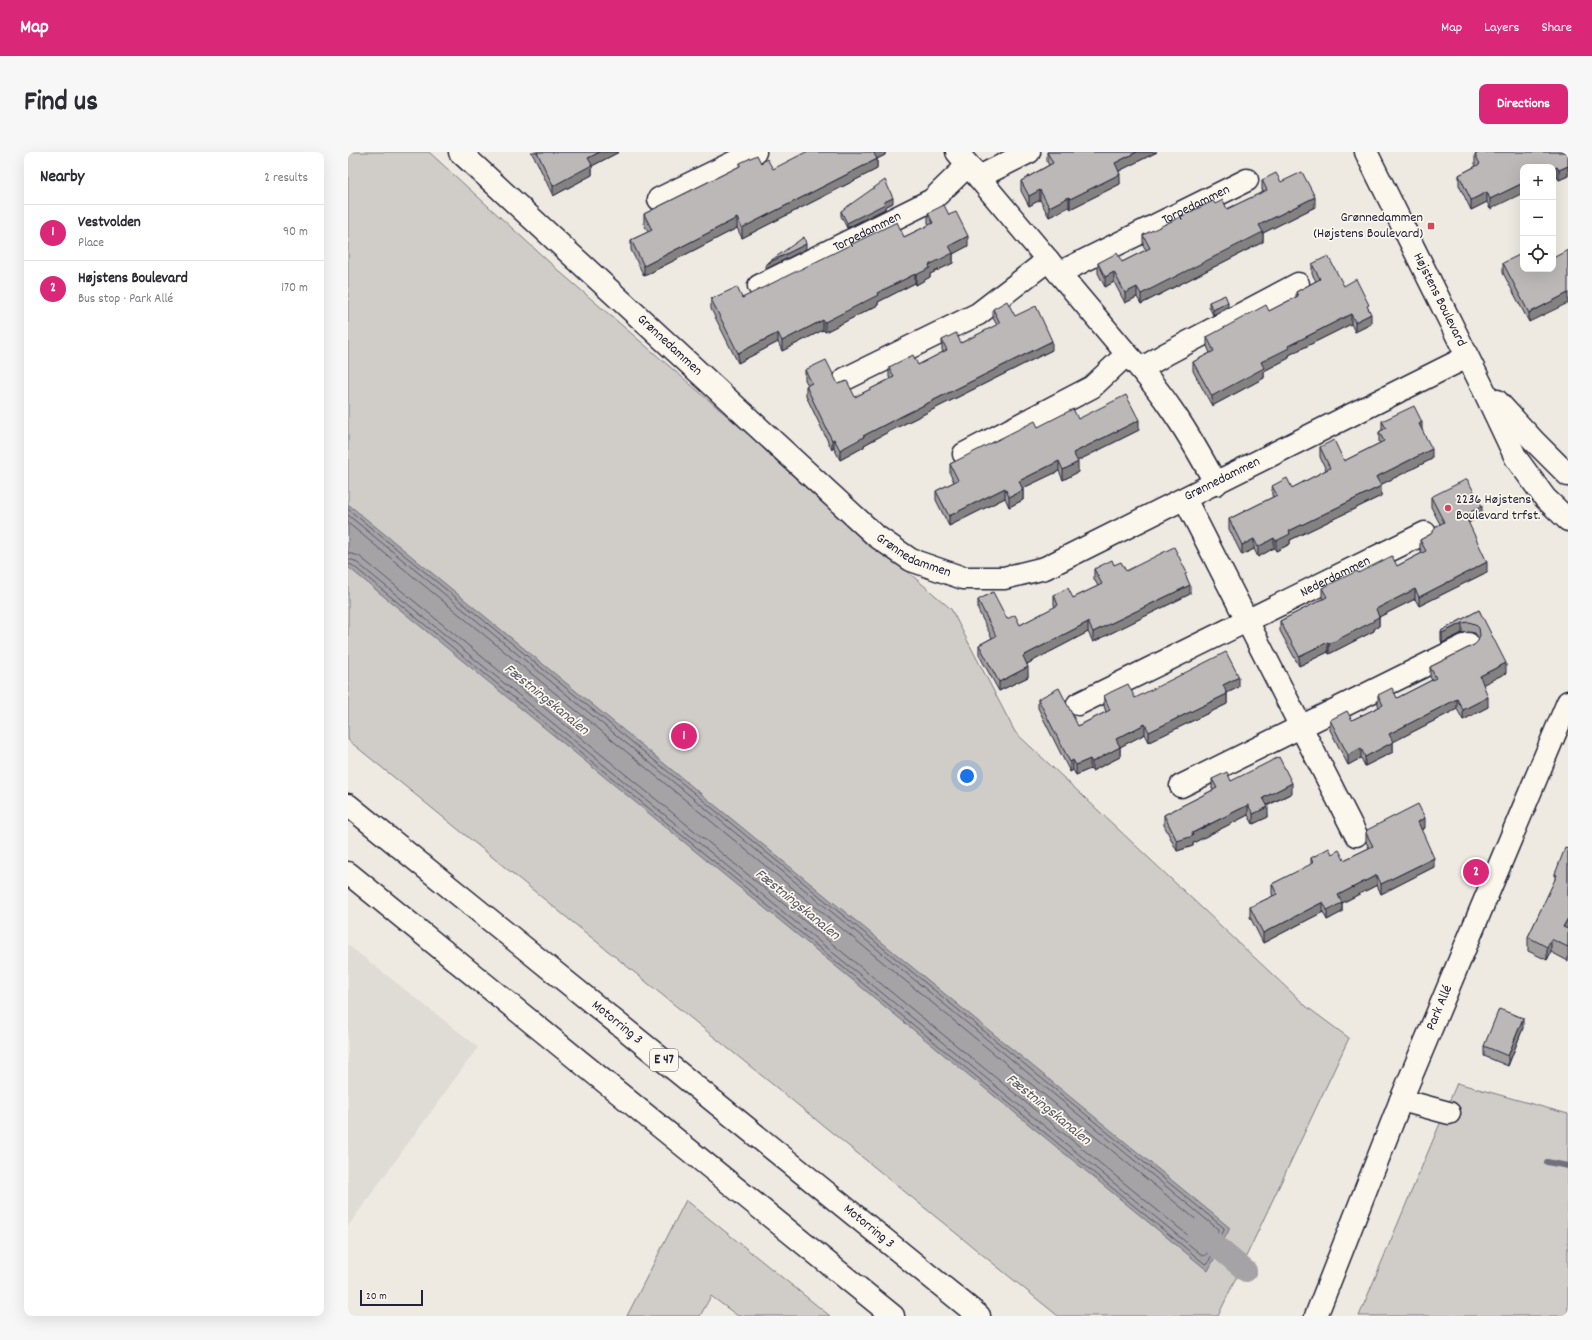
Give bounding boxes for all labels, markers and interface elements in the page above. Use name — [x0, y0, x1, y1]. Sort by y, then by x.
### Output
text: Map — [20, 15, 49, 42]
text: Map — [1441, 18, 1462, 38]
text: Layers — [1484, 18, 1519, 38]
text: Share — [1541, 18, 1572, 38]
text: Find us — [24, 84, 98, 124]
button: Directions — [1479, 84, 1568, 124]
map controls — [1520, 164, 1556, 272]
button: + — [1520, 164, 1556, 200]
text: Nearby — [40, 166, 84, 190]
text: 2 results — [264, 169, 308, 188]
street label: Torpedammen — [1159, 180, 1233, 230]
button: − — [1520, 200, 1556, 236]
street label: Torpedammen — [830, 207, 905, 257]
place label: Grønnedammen (Højstens Boulevard) — [1314, 208, 1423, 244]
text: Vestvolden — [78, 212, 141, 234]
marker: Grønnedammen (Højstens Boulevard) — [1426, 221, 1436, 231]
text: 1 — [52, 223, 54, 242]
text: 90 m — [283, 223, 308, 242]
text: Place — [78, 234, 104, 253]
button: locate — [1520, 236, 1556, 272]
street label: Højstens Boulevard — [1408, 249, 1471, 350]
text: Højstens Boulevard — [78, 268, 188, 290]
text: 2 — [50, 279, 56, 298]
text: 170 m — [281, 279, 308, 298]
text: Bus stop · Park Allé — [78, 290, 173, 309]
street label: Grønnedammen — [632, 310, 707, 381]
street label: Grønnedammen — [1181, 452, 1264, 507]
place label: 2236 Højstens Boulevard trfst. — [1456, 490, 1540, 526]
marker: 2236 Højstens Boulevard trfst. — [1443, 503, 1453, 513]
street label: Grønnedammen — [872, 529, 954, 583]
street label: Nederdammen — [1297, 551, 1374, 603]
water label: Fæstningskanalen — [499, 659, 594, 742]
pin: 1 — [671, 721, 697, 751]
your location — [957, 766, 977, 786]
pin: 2 — [1463, 857, 1489, 887]
water label: Fæstningskanalen — [750, 864, 845, 947]
street label: Park Allé — [1421, 982, 1458, 1034]
street label: Motorring 3 — [587, 996, 647, 1050]
road number: E 47 — [650, 1049, 678, 1071]
water label: Fæstningskanalen — [1001, 1069, 1096, 1152]
street label: Motorring 3 — [839, 1200, 899, 1254]
scale bar — [360, 1288, 423, 1307]
text: 20 m — [366, 1289, 387, 1305]

